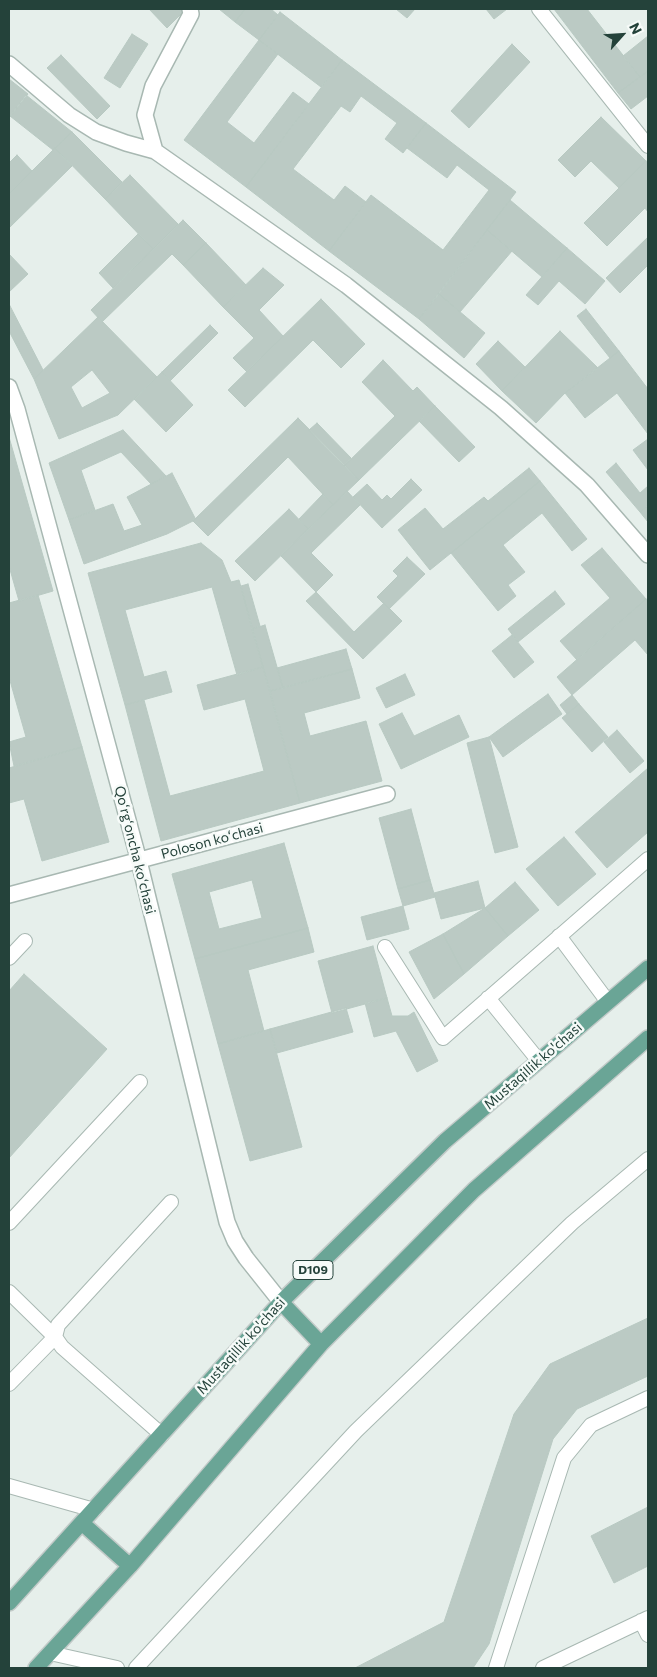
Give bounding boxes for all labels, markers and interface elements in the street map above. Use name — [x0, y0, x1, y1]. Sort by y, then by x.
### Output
north arrow — [597, 10, 647, 60]
text: N — [626, 20, 646, 37]
street label: Qoʻrgʻoncha koʻchasi — [111, 784, 159, 916]
street label: Poloson koʻchasi — [159, 819, 265, 863]
street label: Mustaqillik ko'chasi — [481, 1019, 585, 1113]
road number: D109 — [293, 1260, 333, 1280]
street label: Mustaqillik ko'chasi — [193, 1294, 289, 1398]

